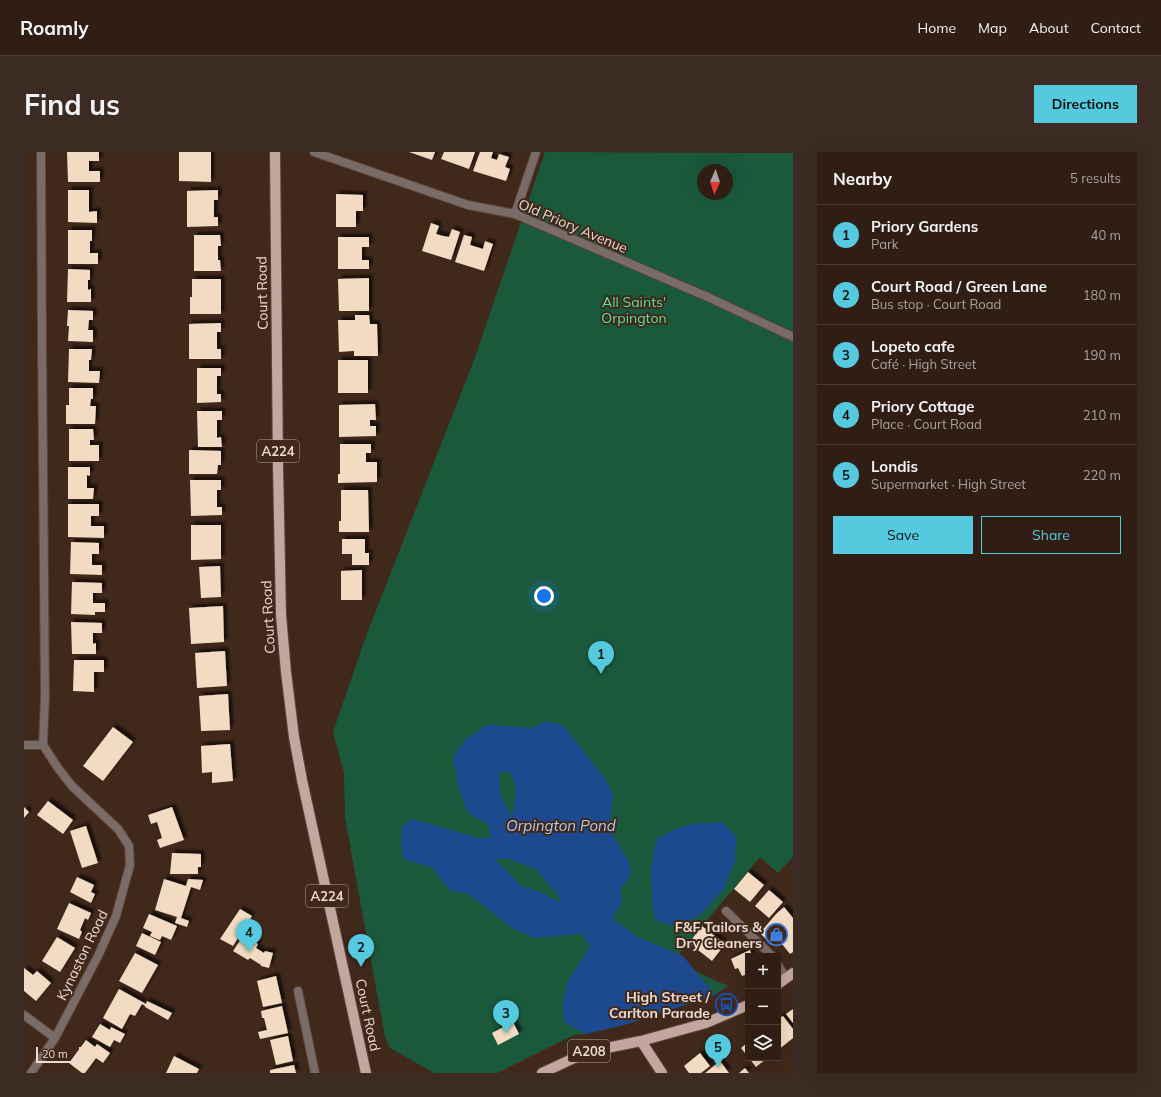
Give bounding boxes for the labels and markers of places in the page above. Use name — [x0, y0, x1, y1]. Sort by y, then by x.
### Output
pin: 1 — [588, 641, 614, 674]
place label: F&F Tailors & Dry Cleaners — [675, 918, 762, 952]
pin: 4 — [236, 919, 262, 952]
shop icon: F&F Tailors & Dry Cleaners — [764, 922, 790, 948]
pin: 2 — [348, 934, 374, 967]
place label: High Street / Carlton Parade — [609, 988, 711, 1022]
bus stop icon: High Street / Carlton Parade — [713, 992, 739, 1018]
pin: 3 — [493, 1000, 519, 1033]
pin: 5 — [705, 1034, 731, 1067]

